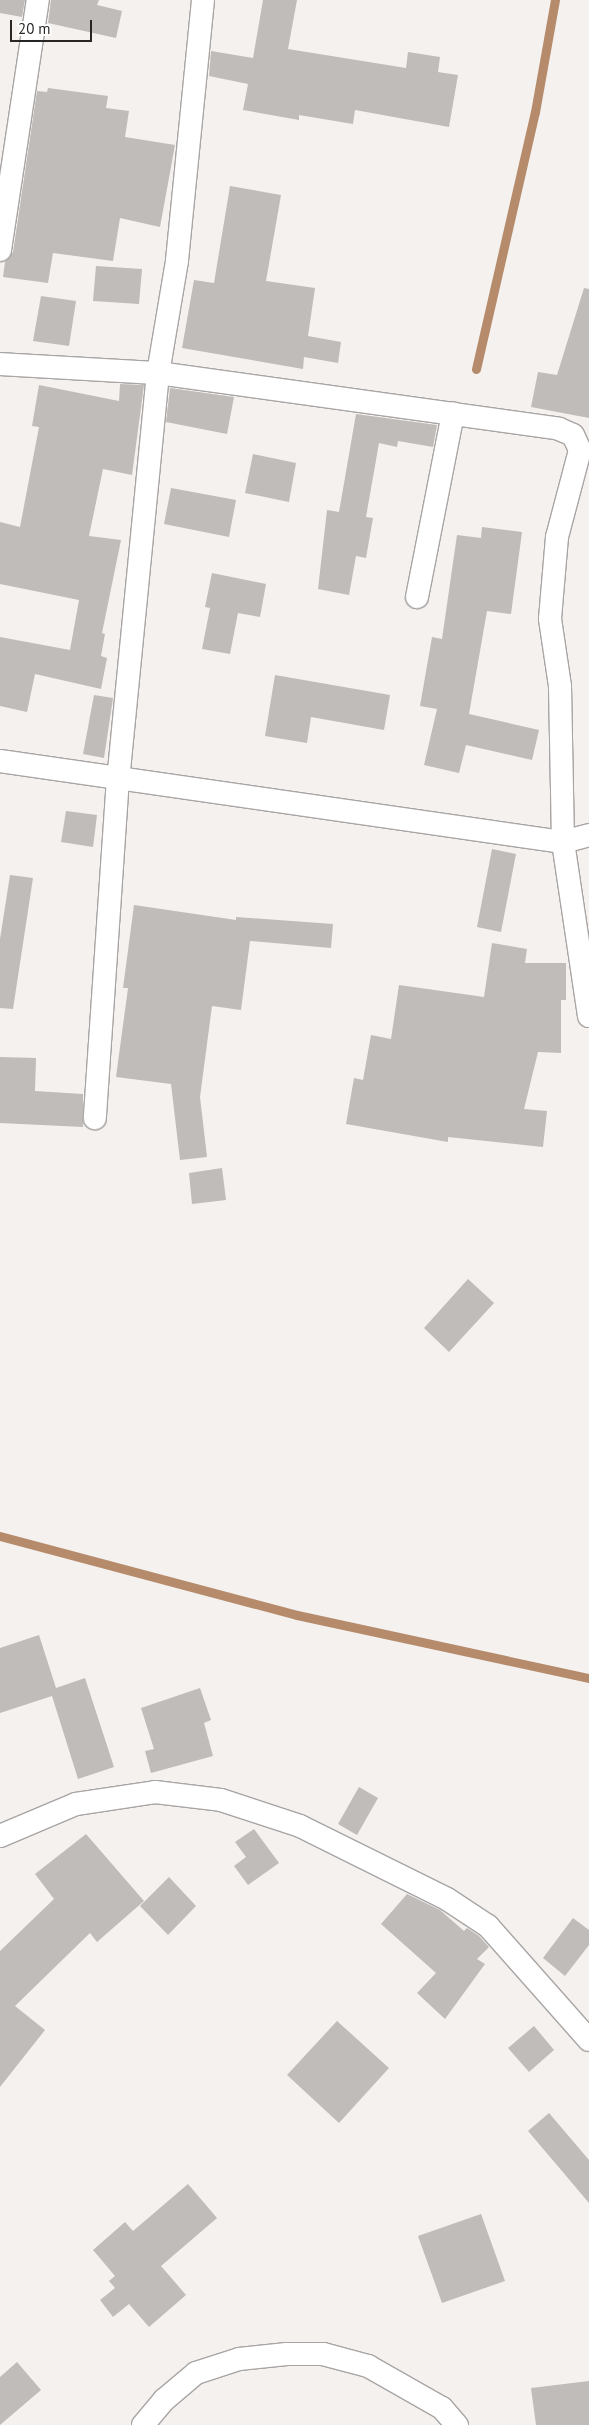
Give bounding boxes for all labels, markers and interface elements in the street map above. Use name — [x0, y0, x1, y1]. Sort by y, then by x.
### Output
scale bar — [12, 10, 95, 42]
text: 20 m — [18, 19, 51, 38]

